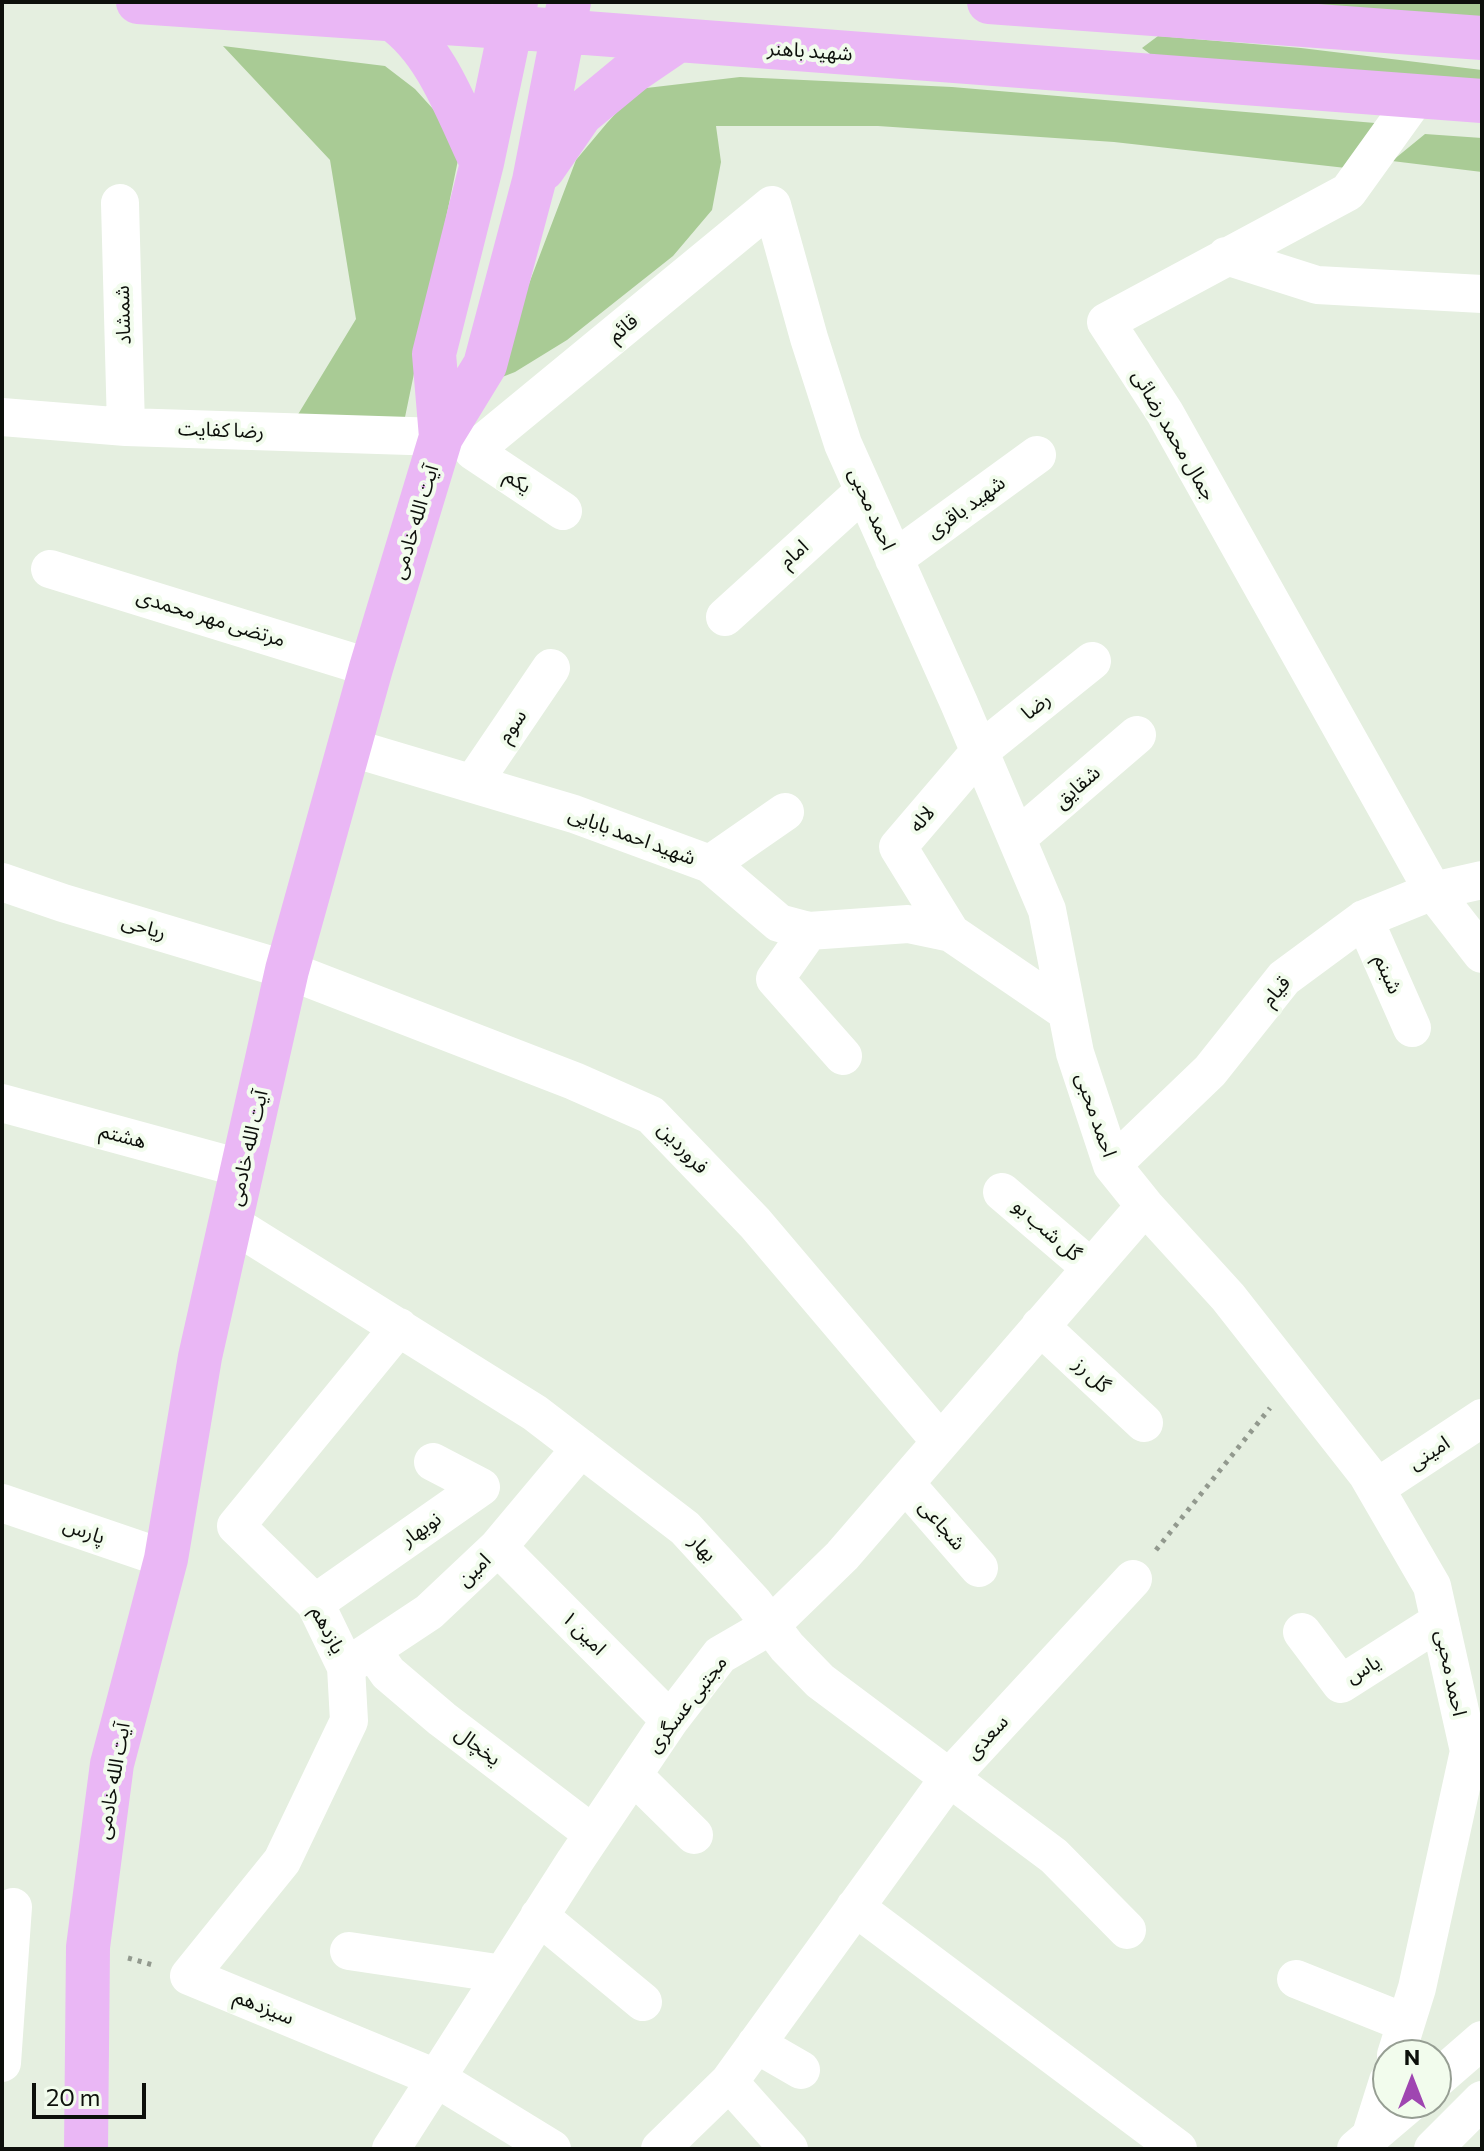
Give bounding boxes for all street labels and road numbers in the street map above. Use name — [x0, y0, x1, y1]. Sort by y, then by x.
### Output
street label: شهید باهنر — [767, 36, 853, 66]
street label: شمشاد — [110, 285, 136, 345]
street label: قائم — [603, 309, 643, 347]
street label: جمال محمد رضائی — [1127, 365, 1221, 505]
street label: رضا کفایت — [177, 417, 265, 443]
street label: آیت الله خادمی — [386, 462, 444, 582]
street label: یکم — [500, 463, 536, 499]
street label: احمد محبی — [843, 464, 901, 554]
street label: شهید باقری — [922, 471, 1010, 543]
street label: امام — [775, 535, 813, 573]
street label: مرتضی مهر محمدی — [134, 584, 288, 652]
street label: رضا — [1017, 687, 1055, 725]
street label: سوم — [492, 705, 532, 747]
street label: شقایق — [1049, 760, 1105, 814]
street label: لاله — [904, 801, 940, 837]
street label: شهید احمد بابایی — [565, 802, 699, 870]
street label: ریاحی — [119, 909, 169, 945]
street label: شبنم — [1369, 951, 1407, 997]
street label: قیام — [1256, 971, 1296, 1011]
street label: احمد محبی — [1070, 1070, 1122, 1160]
street label: آیت الله خادمی — [223, 1088, 273, 1208]
street label: فروردین — [653, 1117, 713, 1179]
street label: هشتم — [97, 1118, 149, 1154]
street label: گل شب بو — [1008, 1194, 1086, 1266]
street label: گل رز — [1069, 1352, 1115, 1398]
street label: امینی — [1404, 1431, 1454, 1475]
street label: شجاعی — [914, 1495, 970, 1555]
street label: نوبهار — [396, 1507, 446, 1551]
street label: پارس — [60, 1513, 108, 1549]
street label: بهار — [684, 1529, 722, 1567]
street label: امین — [452, 1548, 496, 1592]
street label: یازدهم — [306, 1602, 350, 1658]
street label: امین ۱ — [557, 1606, 611, 1660]
street label: احمد محبی — [1430, 1628, 1472, 1718]
street label: یاس — [1341, 1650, 1385, 1688]
street label: مجتبی عسگری — [642, 1651, 732, 1757]
street label: سعدی — [961, 1710, 1013, 1764]
street label: آیت الله خادمی — [91, 1721, 135, 1841]
street label: یخچال — [450, 1721, 506, 1771]
street label: سیزدهم — [230, 1984, 298, 2030]

